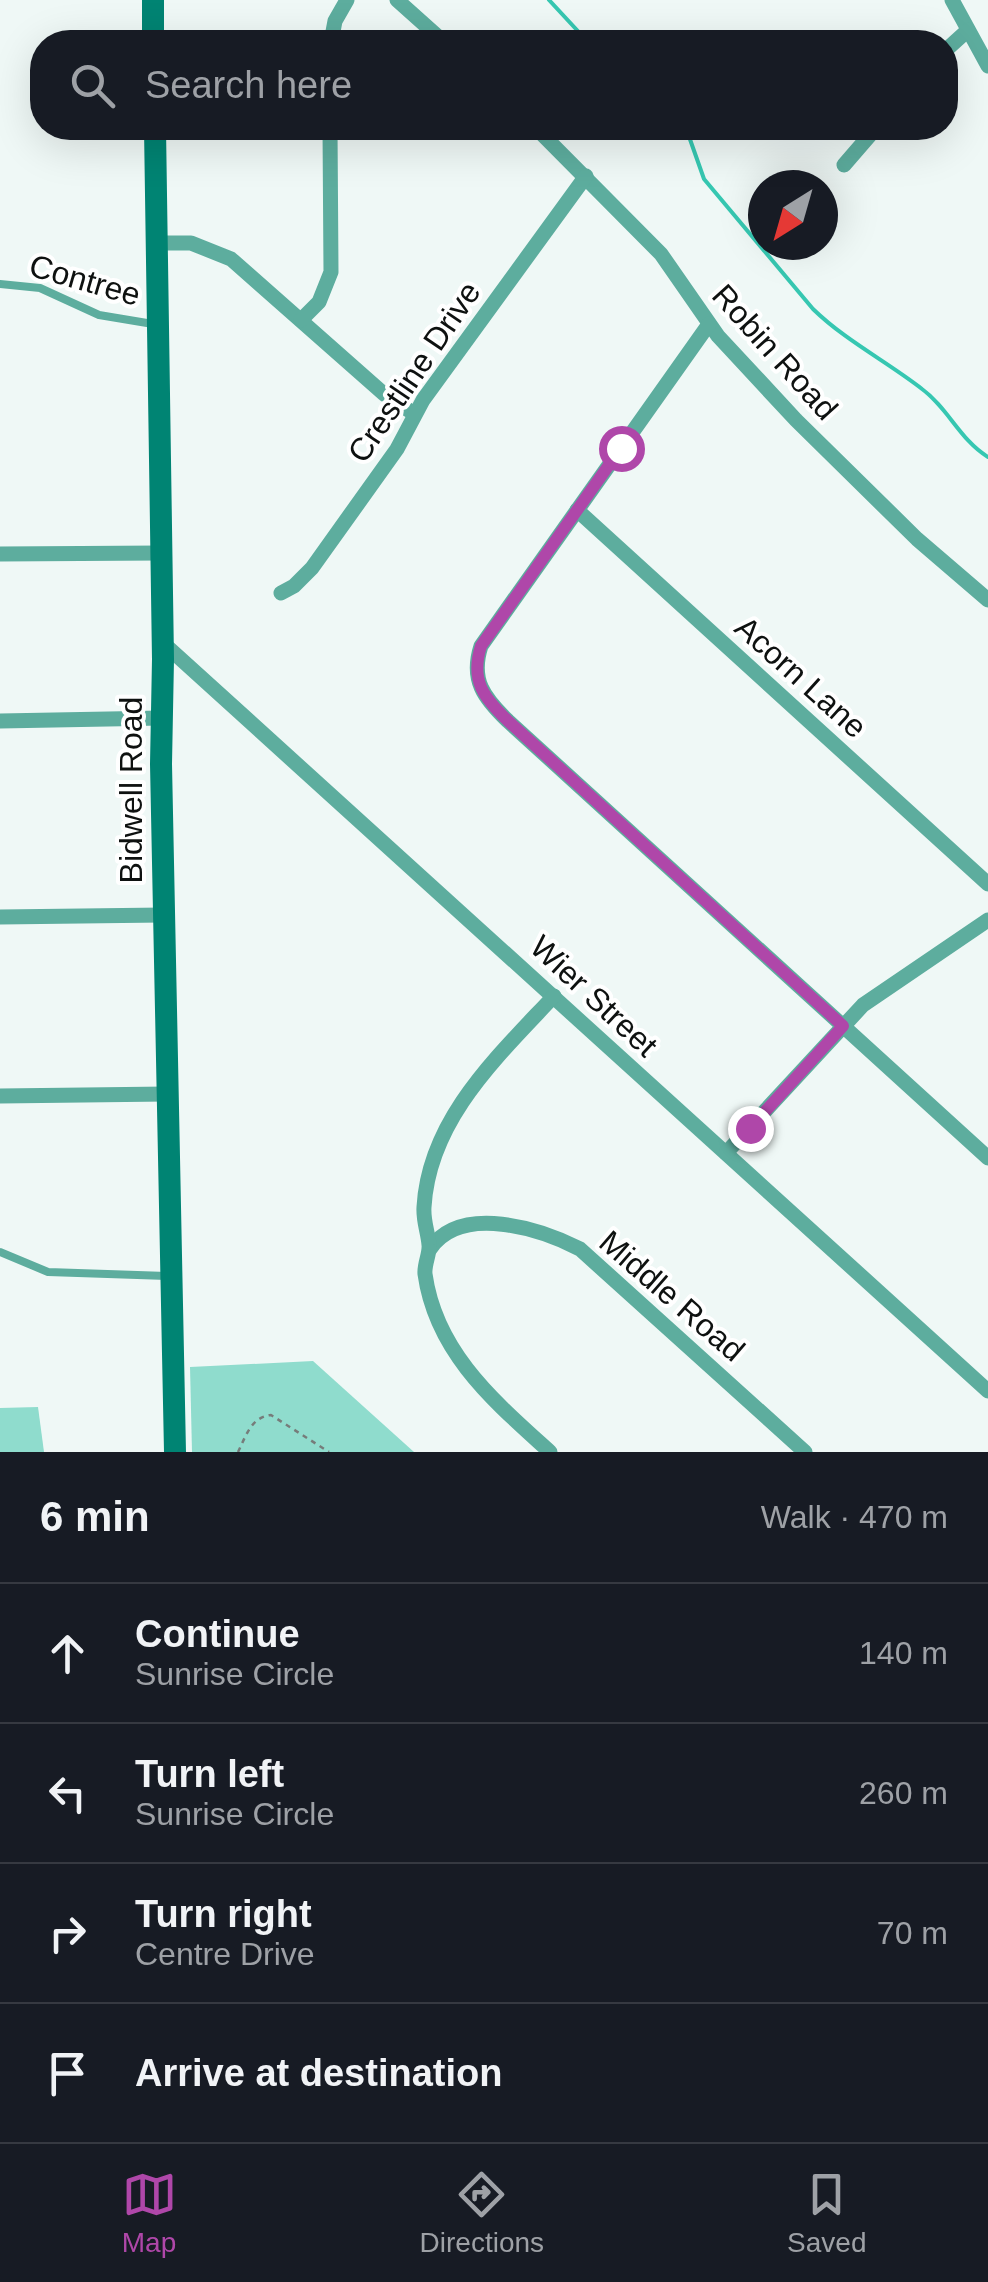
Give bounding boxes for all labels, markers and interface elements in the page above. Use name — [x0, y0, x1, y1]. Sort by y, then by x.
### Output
search box — [30, 30, 958, 140]
icon: search — [65, 58, 120, 113]
text: Search here — [145, 64, 352, 106]
north arrow — [748, 170, 838, 260]
street label: Contree — [25, 247, 145, 313]
street label: Crestline Drive — [340, 275, 488, 469]
street label: Robin Road — [705, 277, 845, 427]
route start — [599, 426, 645, 472]
street label: Acorn Lane — [728, 609, 874, 745]
street label: Bidwell Road — [113, 697, 149, 883]
street label: Wier Street — [523, 928, 665, 1064]
route end — [728, 1106, 774, 1152]
street label: Middle Road — [592, 1223, 752, 1369]
text: 6 min — [40, 1493, 150, 1540]
text: Walk · 470 m — [761, 1499, 948, 1535]
text: Continue — [135, 1613, 300, 1655]
icon: ahead — [40, 1626, 95, 1681]
text: 140 m — [859, 1635, 948, 1671]
text: Sunrise Circle — [135, 1656, 334, 1692]
text: Turn left — [135, 1753, 284, 1795]
icon: left — [40, 1766, 95, 1821]
text: 260 m — [859, 1775, 948, 1811]
text: Sunrise Circle — [135, 1796, 334, 1832]
text: Turn right — [135, 1893, 312, 1935]
icon: right — [40, 1906, 95, 1961]
text: 70 m — [877, 1915, 948, 1951]
text: Centre Drive — [135, 1936, 315, 1972]
icon: arrive — [40, 2046, 95, 2101]
text: Arrive at destination — [135, 2052, 502, 2094]
tab: Map — [122, 2167, 177, 2259]
tab: Directions — [420, 2167, 544, 2259]
tab: Saved — [787, 2167, 866, 2259]

